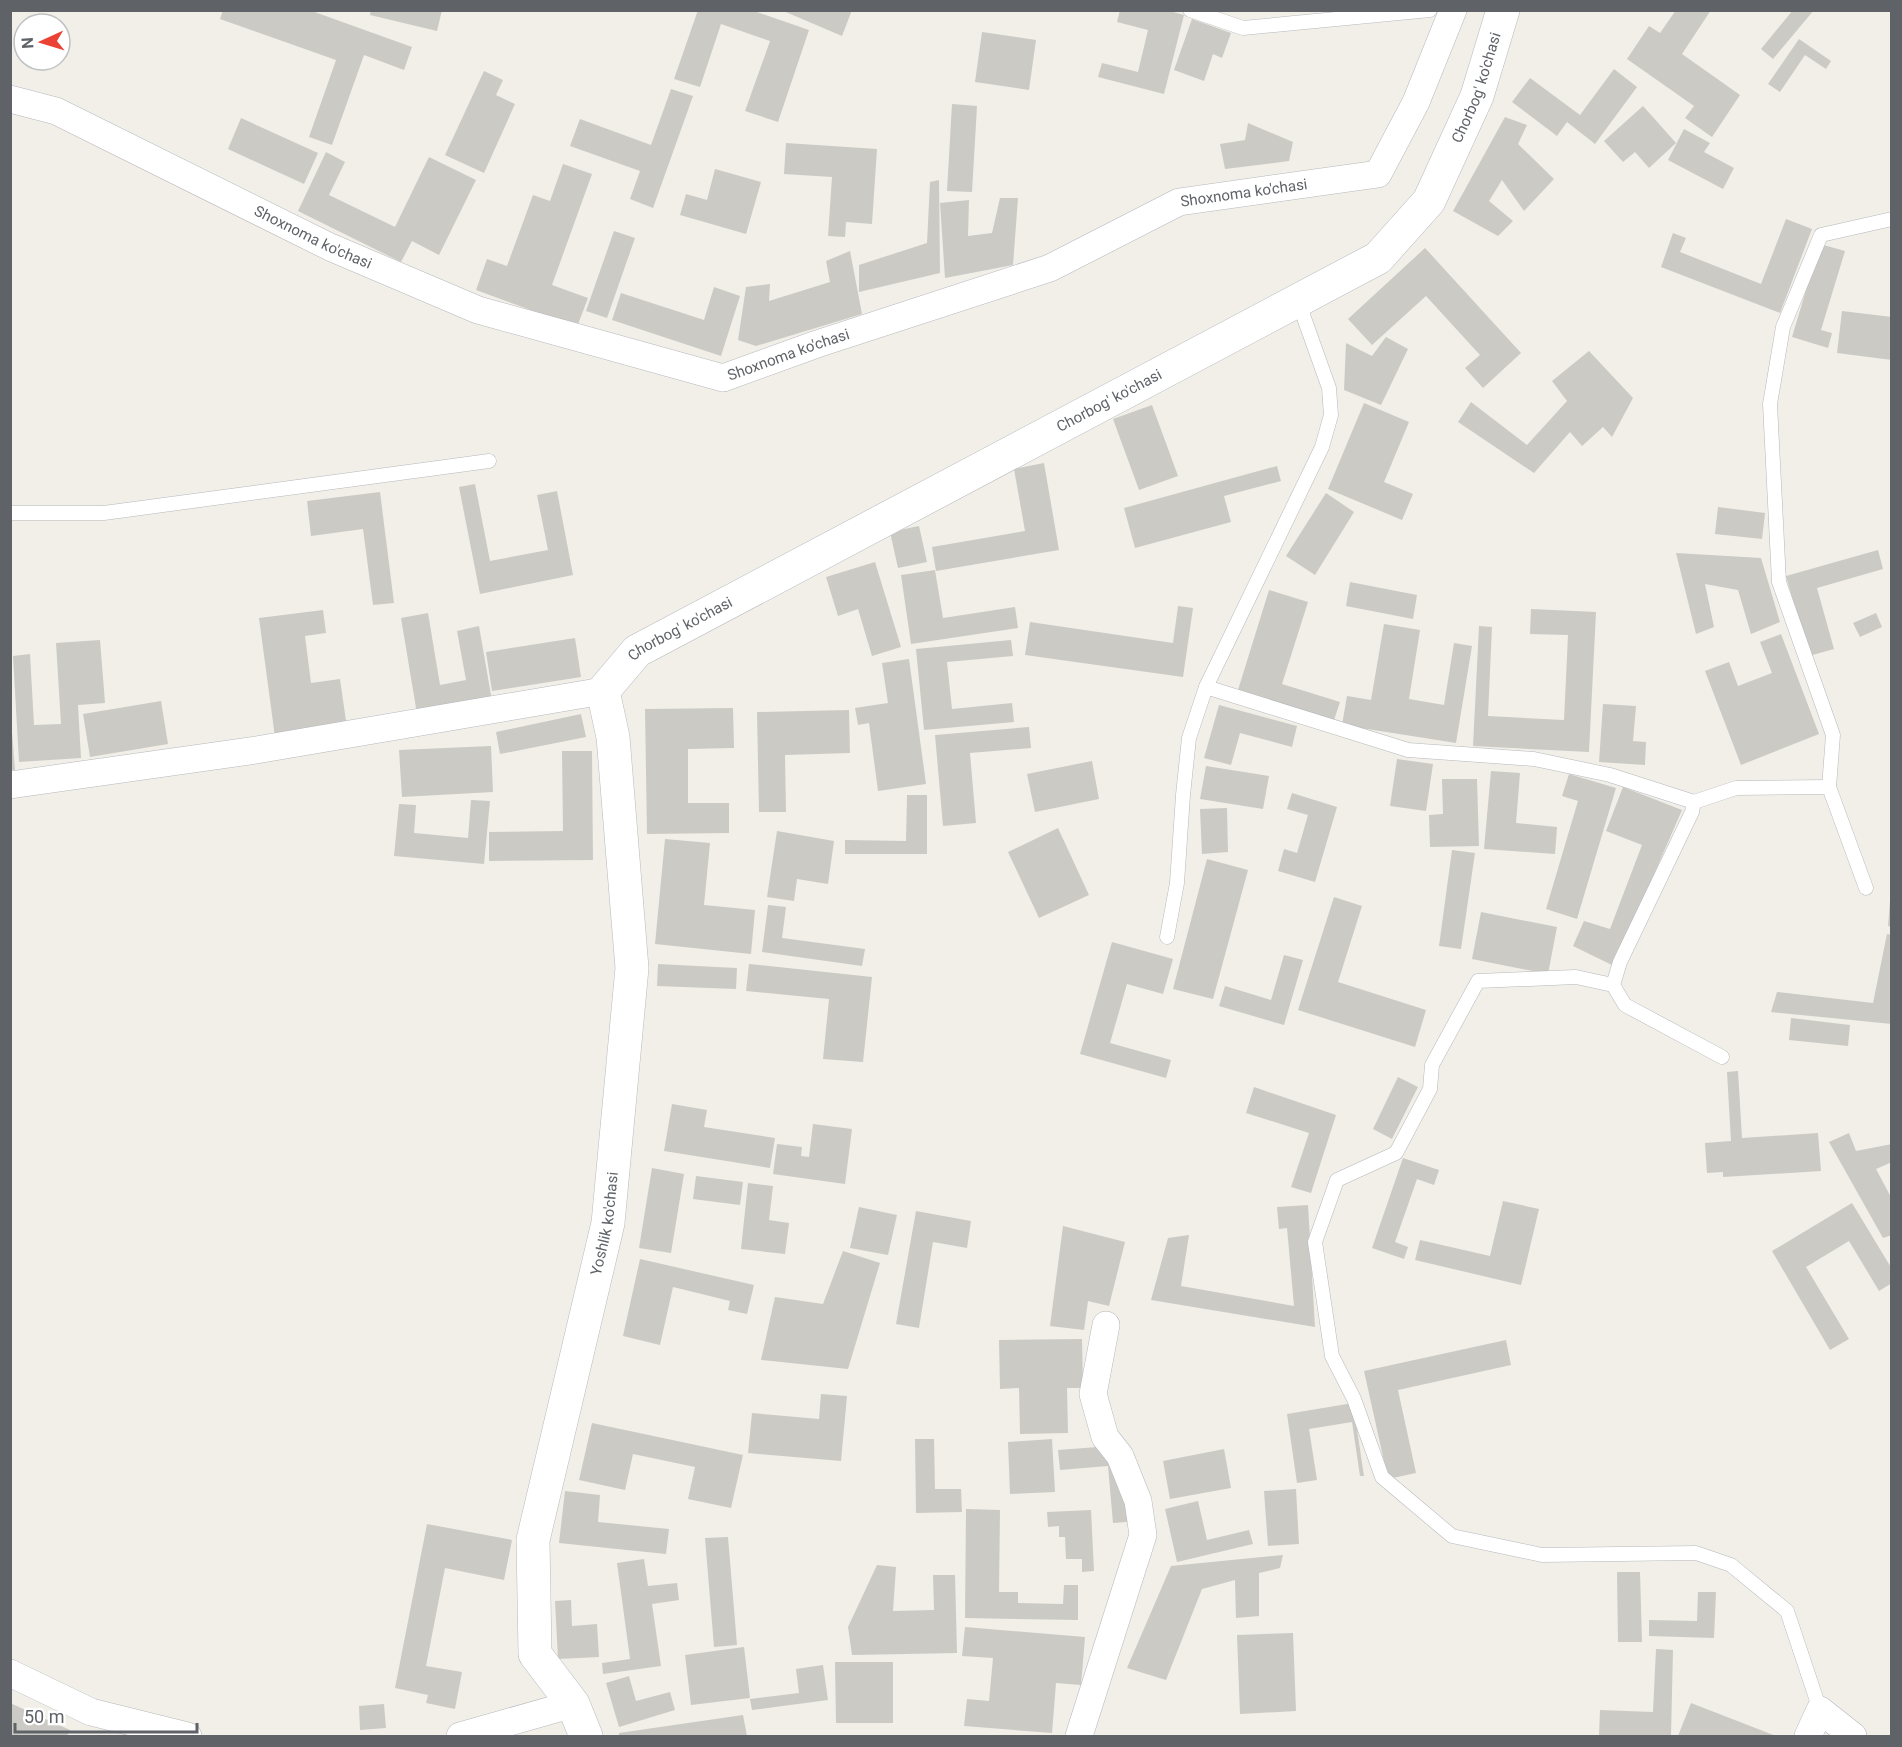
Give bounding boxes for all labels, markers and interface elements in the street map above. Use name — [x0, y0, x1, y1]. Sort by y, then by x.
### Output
north arrow — [12, 12, 72, 72]
street label: Chorbog' ko'chasi — [1448, 30, 1505, 146]
text: N — [18, 37, 37, 49]
street label: Shoxnoma ko'chasi — [1179, 175, 1309, 211]
street label: Shoxnoma ko'chasi — [251, 202, 375, 273]
street label: Shoxnoma ko'chasi — [725, 325, 852, 385]
street label: Chorbog' ko'chasi — [1053, 365, 1165, 436]
street label: Chorbog' ko'chasi — [624, 593, 735, 664]
street label: Yoshlik ko'chasi — [587, 1171, 622, 1277]
scale bar — [15, 1696, 196, 1734]
text: 50 m — [24, 1706, 64, 1727]

